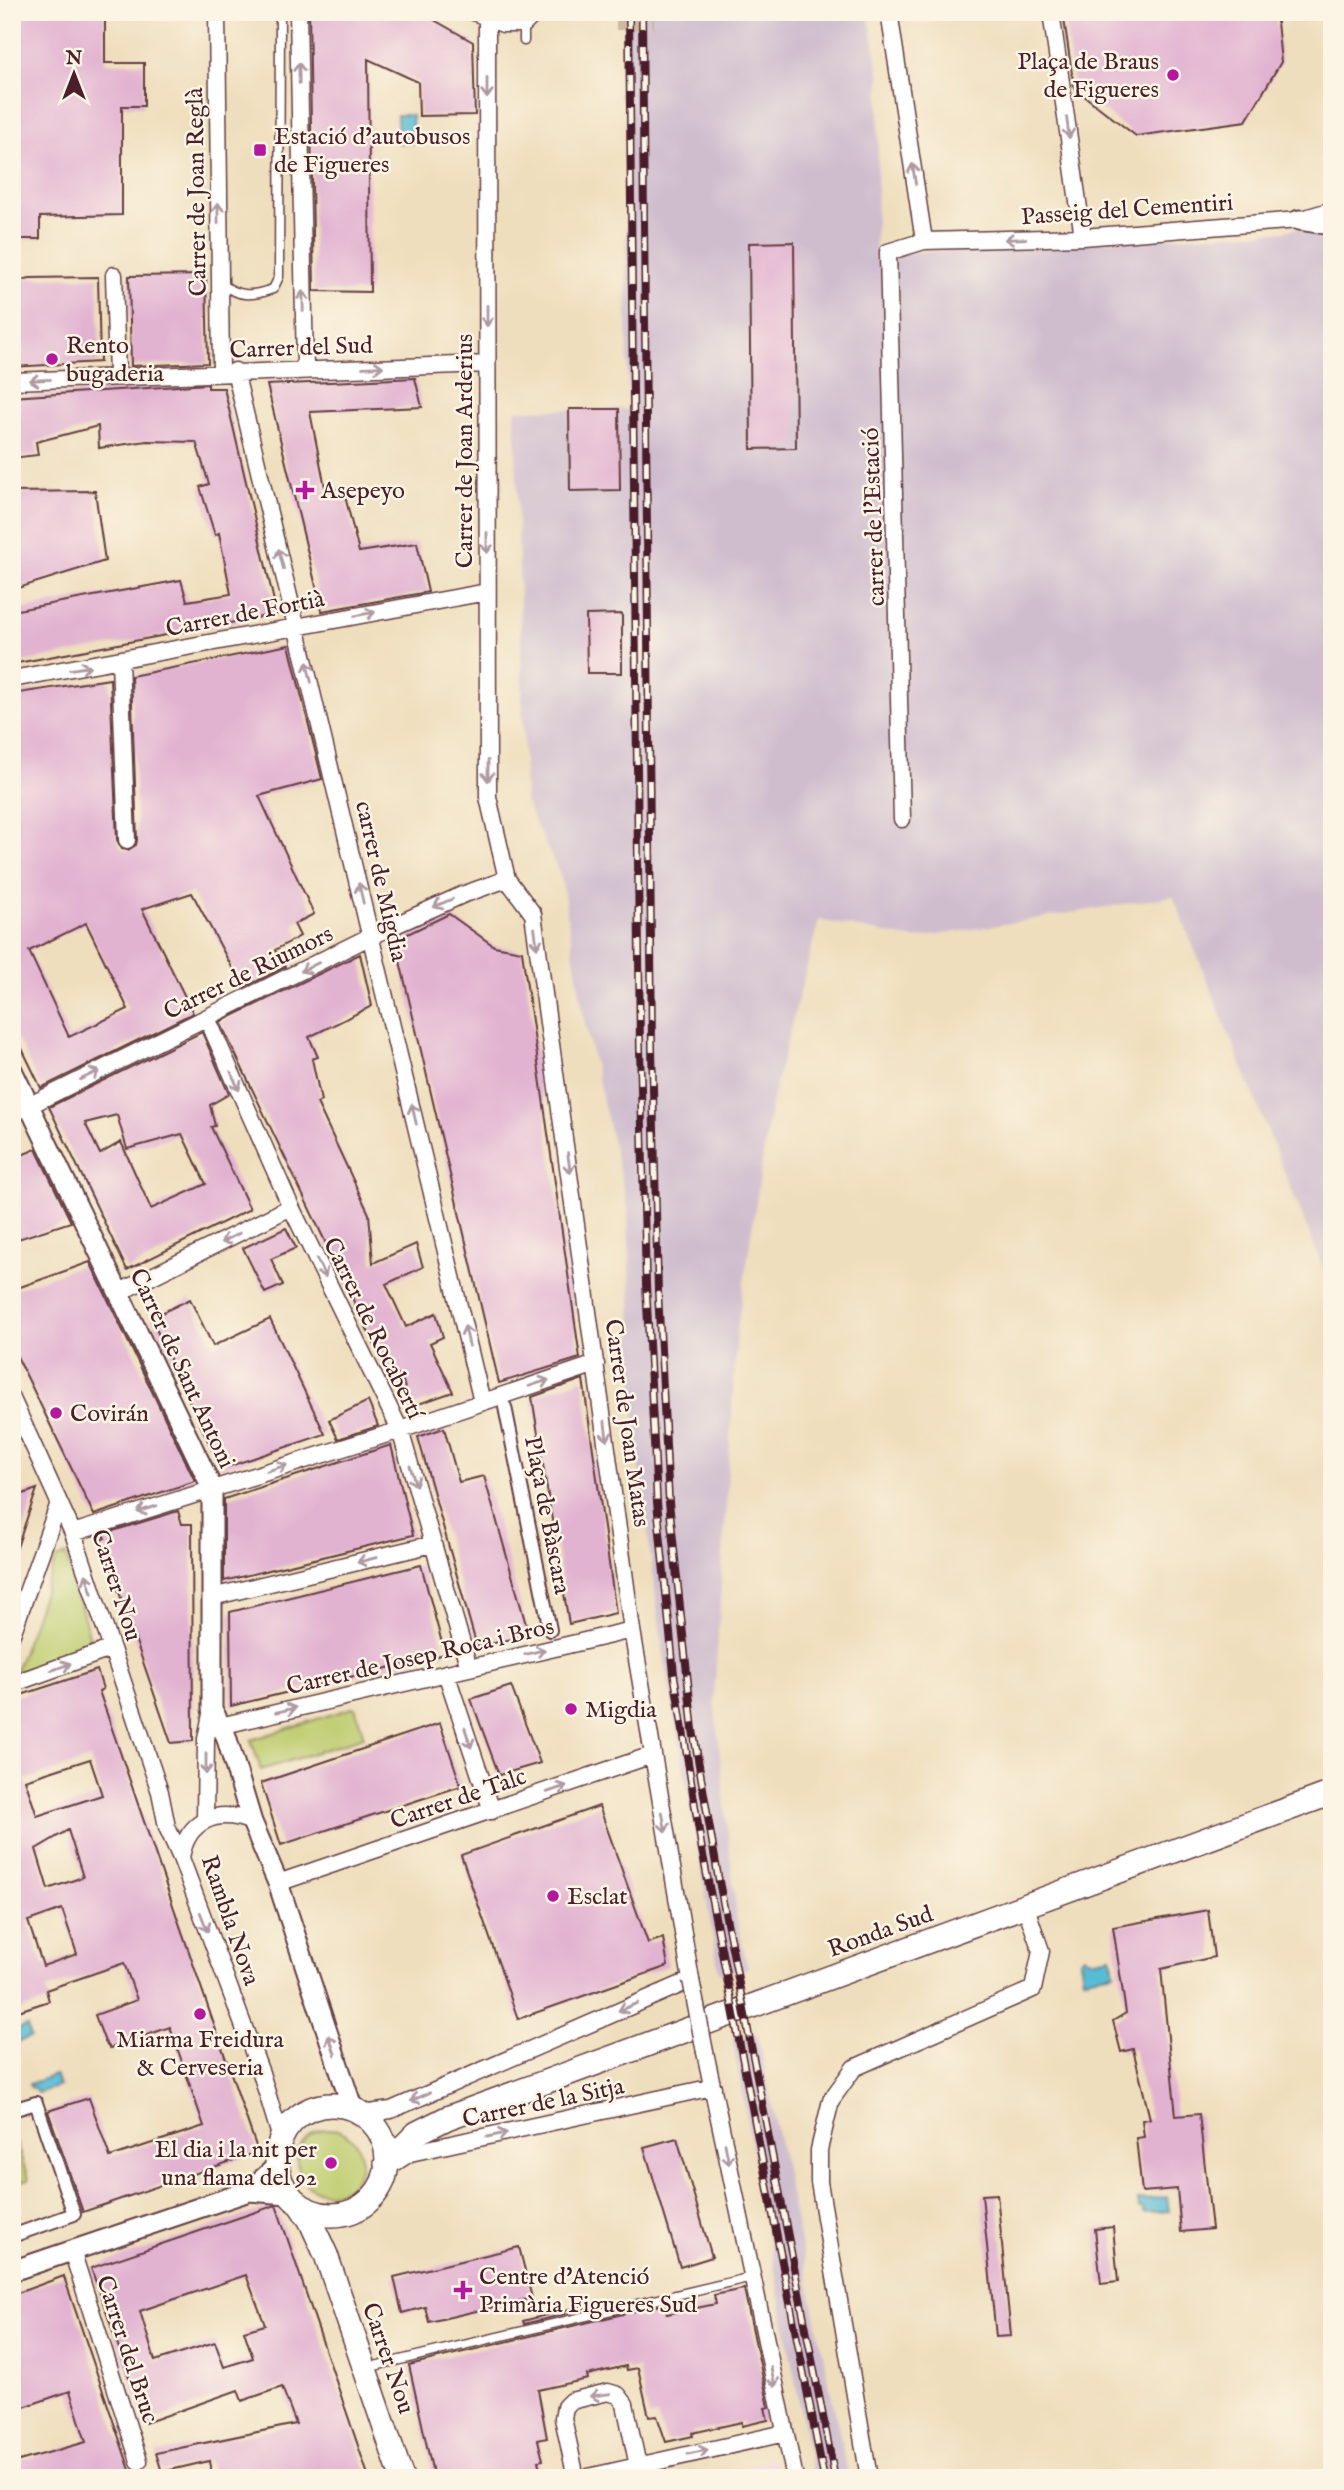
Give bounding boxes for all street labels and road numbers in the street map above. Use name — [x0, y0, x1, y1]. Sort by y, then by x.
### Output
street label: Carrer de Joan Reglà — [180, 87, 215, 297]
street label: Passeig del Cementiri — [1020, 188, 1234, 233]
street label: Carrer del Sud — [229, 330, 373, 366]
street label: Carrer de Joan Arderius — [450, 334, 481, 568]
street label: carrer de l'Estació — [856, 427, 893, 607]
street label: Carrer de Fortià — [163, 584, 328, 645]
street label: carrer de Migdia — [347, 798, 414, 965]
street label: Carrer de Riumors — [159, 919, 338, 1028]
street label: Carrer de Rocabertí — [315, 1233, 431, 1426]
street label: Carrer de Sant Antoni — [122, 1264, 242, 1474]
street label: Carrer de Joan Matas — [597, 1317, 656, 1529]
street label: Plaça de Bàscara — [516, 1434, 577, 1598]
street label: Carrer Nou — [83, 1526, 148, 1645]
street label: Carrer de Josep Roca i Bros — [283, 1612, 557, 1703]
street label: Carrer de Talc — [386, 1762, 531, 1837]
street label: Rambla Nova — [193, 1851, 267, 1990]
street label: Ronda Sud — [824, 1899, 938, 1966]
street label: Carrer de la Sitja — [460, 2071, 628, 2136]
street label: Carrer del Bruc — [88, 2272, 165, 2427]
street label: Carrer Nou — [354, 2299, 421, 2418]

